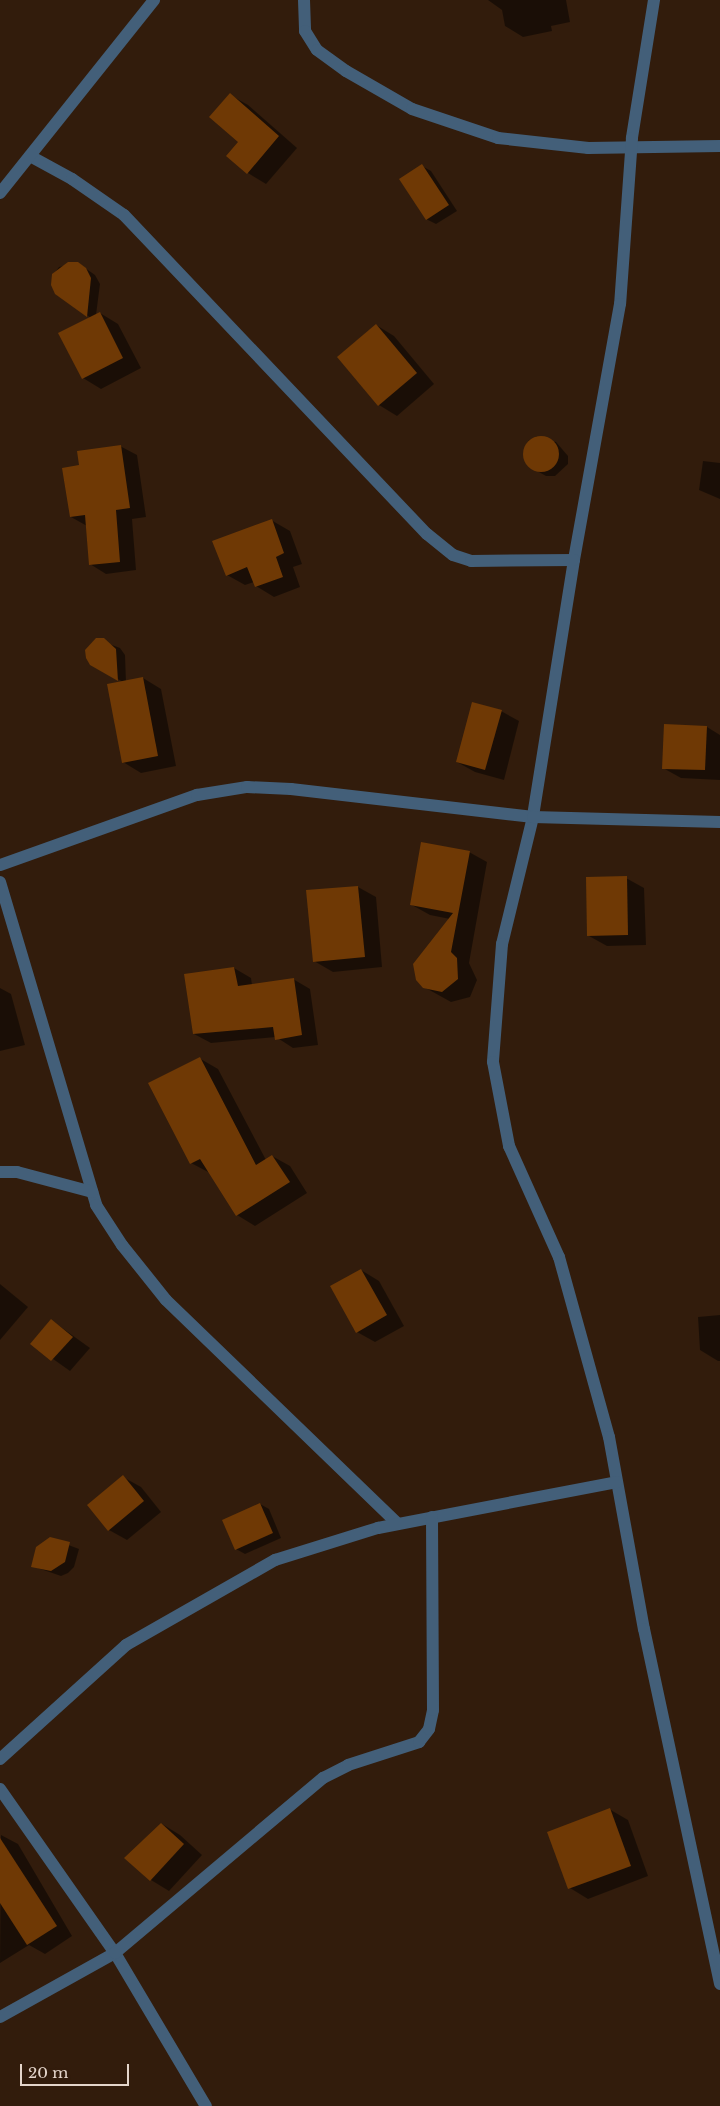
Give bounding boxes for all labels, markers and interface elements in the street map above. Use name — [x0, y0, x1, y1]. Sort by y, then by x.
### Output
scale bar — [22, 2054, 131, 2086]
text: 20 m — [28, 2063, 68, 2082]

